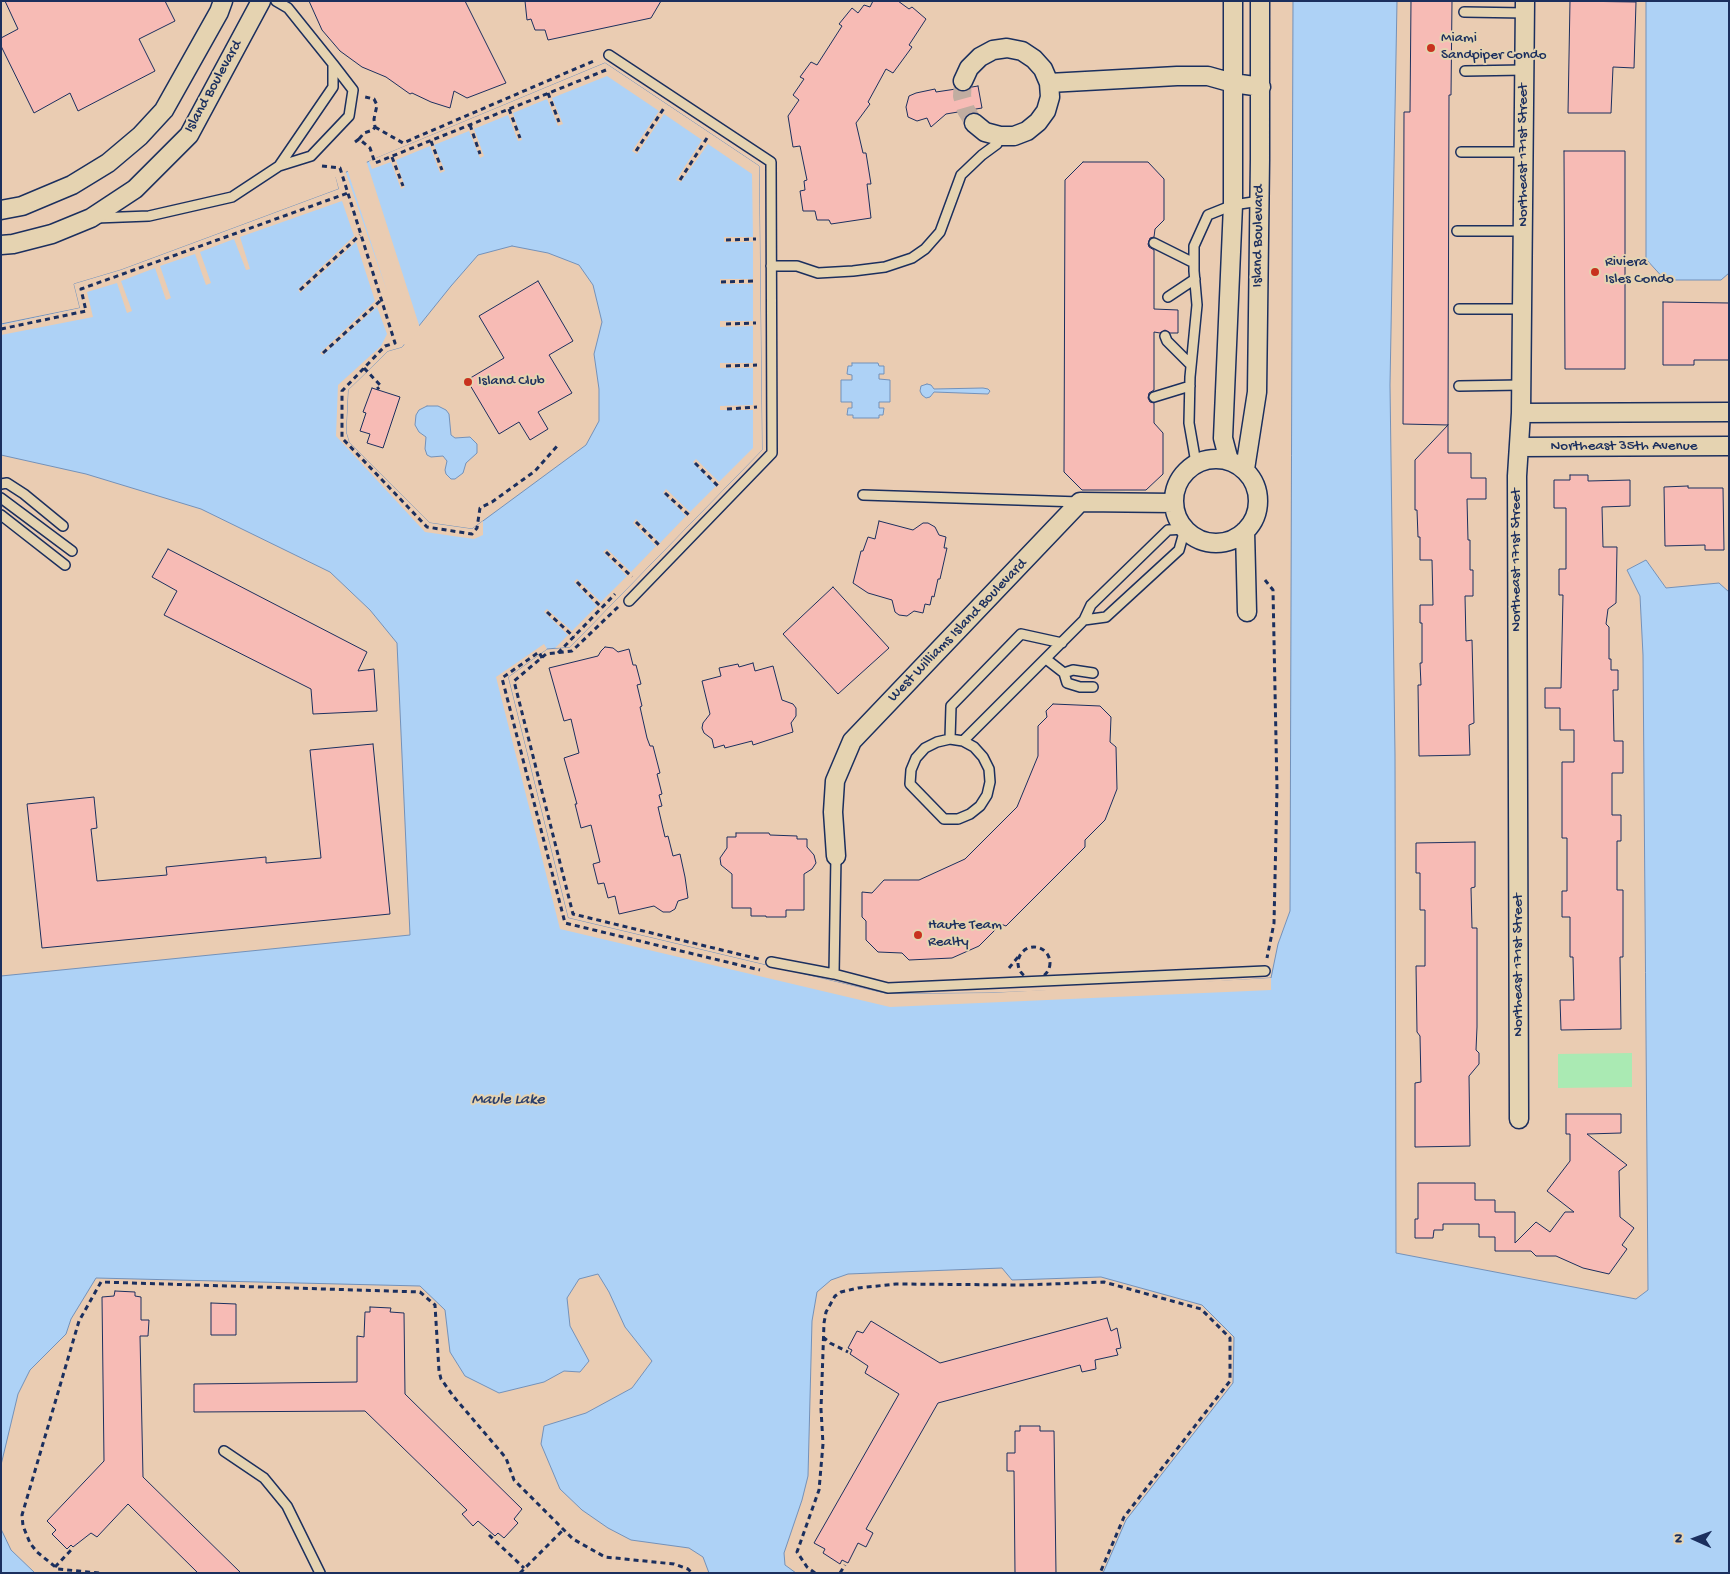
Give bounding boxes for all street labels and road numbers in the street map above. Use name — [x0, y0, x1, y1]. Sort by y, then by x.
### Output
street label: Island Boulevard — [181, 38, 247, 136]
street label: Northeast 171st Street — [1515, 83, 1533, 227]
street label: Island Boulevard — [1249, 184, 1269, 288]
street label: Northeast 35th Avenue — [1551, 438, 1697, 456]
street label: Northeast 171st Street — [1508, 488, 1526, 632]
street label: West Williams Island Boulevard — [885, 556, 1031, 706]
street label: Northeast 171st Street — [1510, 893, 1528, 1037]

